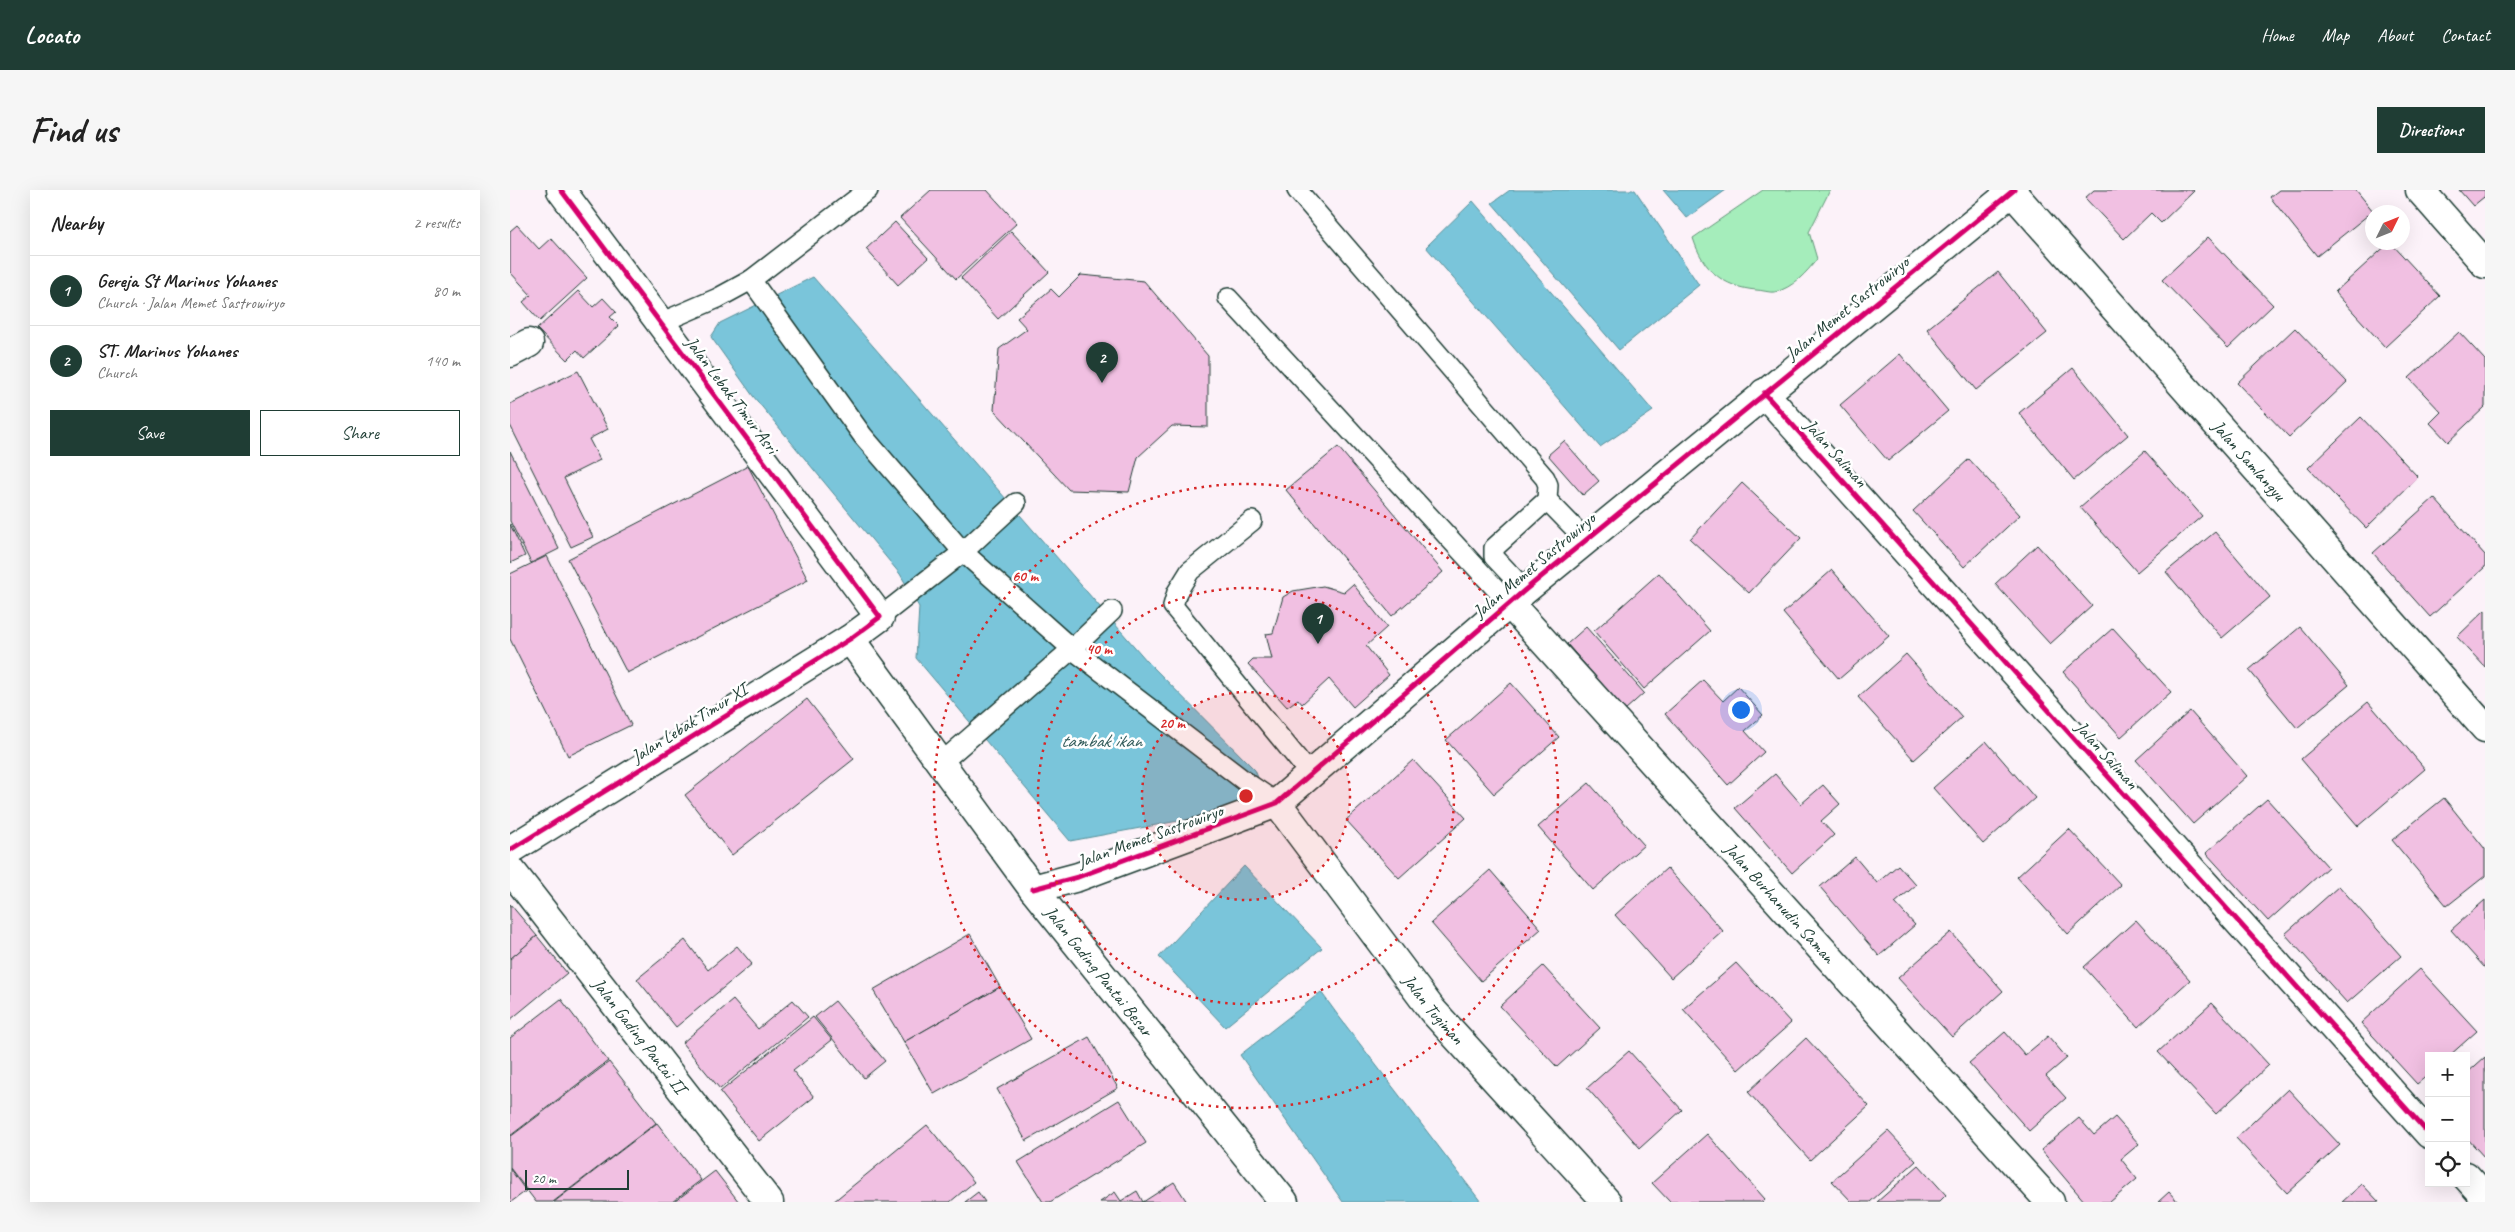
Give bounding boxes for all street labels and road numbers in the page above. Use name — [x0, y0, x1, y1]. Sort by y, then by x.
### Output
street label: Jalan Memet Sastrowiryo — [1780, 250, 1915, 365]
street label: Jalan Lebak Timur Asri — [680, 331, 785, 460]
street label: Jalan Saliman — [1799, 414, 1873, 492]
street label: Jalan Samlangyu — [2207, 415, 2291, 506]
street label: Jalan Memet Sastrowiryo — [1468, 506, 1601, 623]
street label: Jalan Lebak Timur XI — [626, 677, 754, 768]
street label: Jalan Saliman — [2070, 716, 2144, 794]
street label: Jalan Memet Sastrowiryo — [1073, 799, 1227, 873]
street label: Jalan Burhanudin Saman — [1719, 837, 1841, 968]
street label: Jalan Gading Pantai Besar — [1039, 901, 1159, 1042]
street label: Jalan Tugiman — [1397, 969, 1469, 1050]
street label: Jalan Gading Pantai II — [587, 973, 694, 1101]

